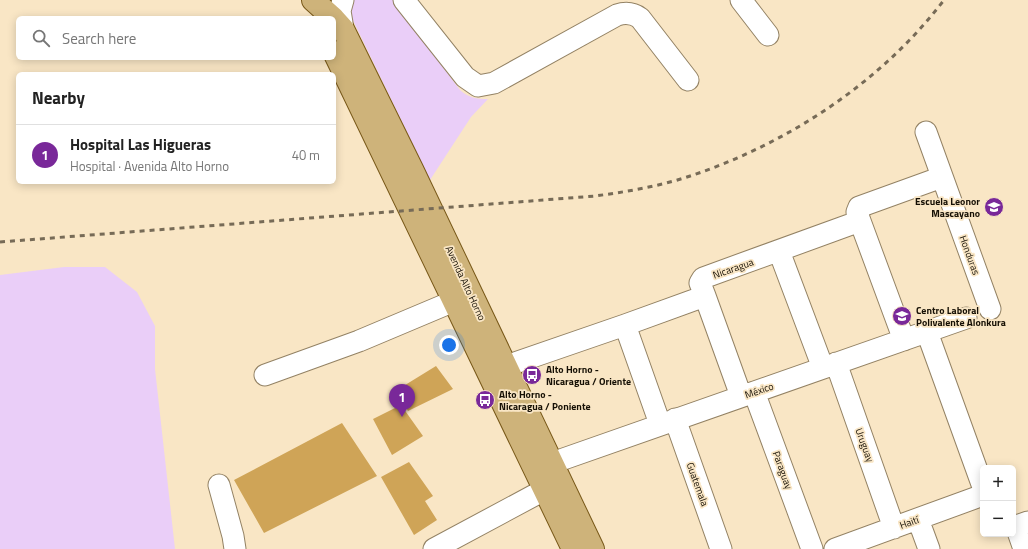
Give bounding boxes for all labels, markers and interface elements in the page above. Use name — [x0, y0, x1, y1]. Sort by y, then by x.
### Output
search box — [16, 16, 336, 60]
icon: search — [30, 27, 52, 49]
text: Search here — [62, 27, 136, 50]
text: Nearby — [32, 85, 85, 111]
text: Hospital Las Higueras — [70, 133, 211, 156]
text: 1 — [41, 145, 49, 165]
text: 40 m — [292, 145, 320, 165]
text: Hospital · Avenida Alto Horno — [70, 156, 229, 176]
place label: Escuela Leonor Mascayano — [915, 194, 980, 221]
school or university icon: Escuela Leonor Mascayano — [983, 196, 1005, 218]
street label: Honduras — [955, 233, 984, 277]
street label: Avenida Alto Horno — [442, 243, 489, 323]
street label: Nicaragua — [711, 255, 756, 282]
place label: Centro Laboral Polivalente Alonkura — [916, 303, 1006, 330]
school or university icon: Centro Laboral Polivalente Alonkura — [891, 305, 913, 327]
your location — [439, 335, 459, 355]
place label: Alto Horno - Nicaragua / Oriente — [546, 362, 631, 389]
bus stop icon: Alto Horno - Nicaragua / Oriente — [521, 364, 543, 386]
street label: México — [743, 379, 776, 402]
pin: 1 — [389, 384, 415, 417]
place label: Alto Horno - Nicaragua / Poniente — [499, 387, 591, 414]
bus stop icon: Alto Horno - Nicaragua / Poniente — [474, 389, 496, 411]
street label: Uruguay — [851, 426, 878, 465]
street label: Paraguay — [769, 449, 796, 491]
street label: Guatemala — [683, 460, 712, 508]
map controls — [980, 465, 1016, 537]
button: + — [980, 465, 1016, 501]
button: − — [980, 501, 1016, 537]
street label: Haití — [897, 512, 922, 533]

